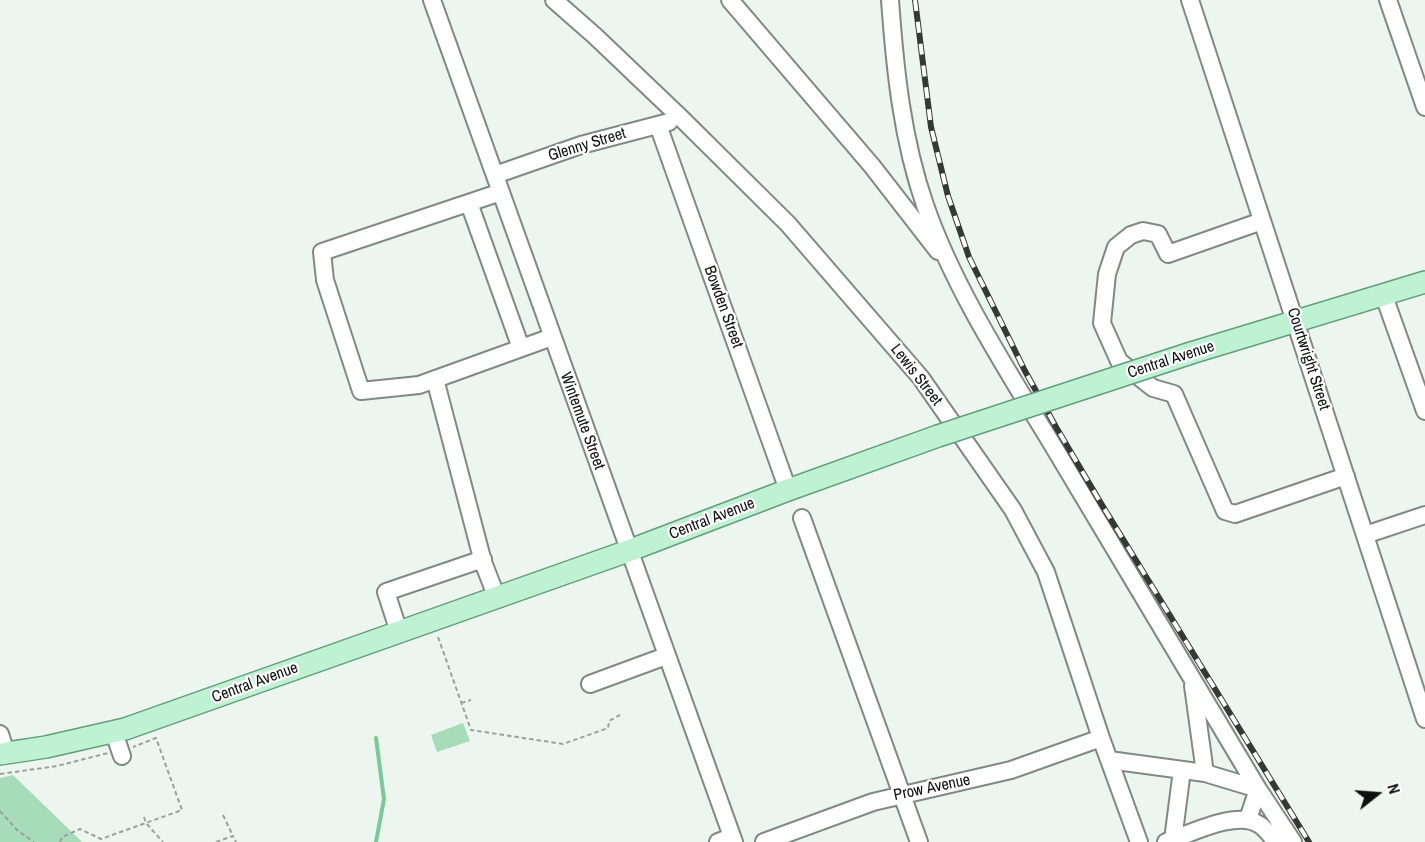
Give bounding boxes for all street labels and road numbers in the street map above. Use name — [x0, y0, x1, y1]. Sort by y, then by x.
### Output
street label: Glenny Street — [546, 124, 628, 166]
street label: Bowden Street — [699, 263, 747, 351]
street label: Courtwright Street — [1282, 305, 1334, 413]
street label: Central Avenue — [1125, 337, 1217, 383]
street label: Lewis Street — [886, 340, 946, 410]
street label: Wintemute Street — [556, 370, 608, 472]
street label: Central Avenue — [666, 494, 758, 544]
street label: Central Avenue — [209, 659, 301, 707]
street label: Prow Avenue — [892, 771, 972, 805]

